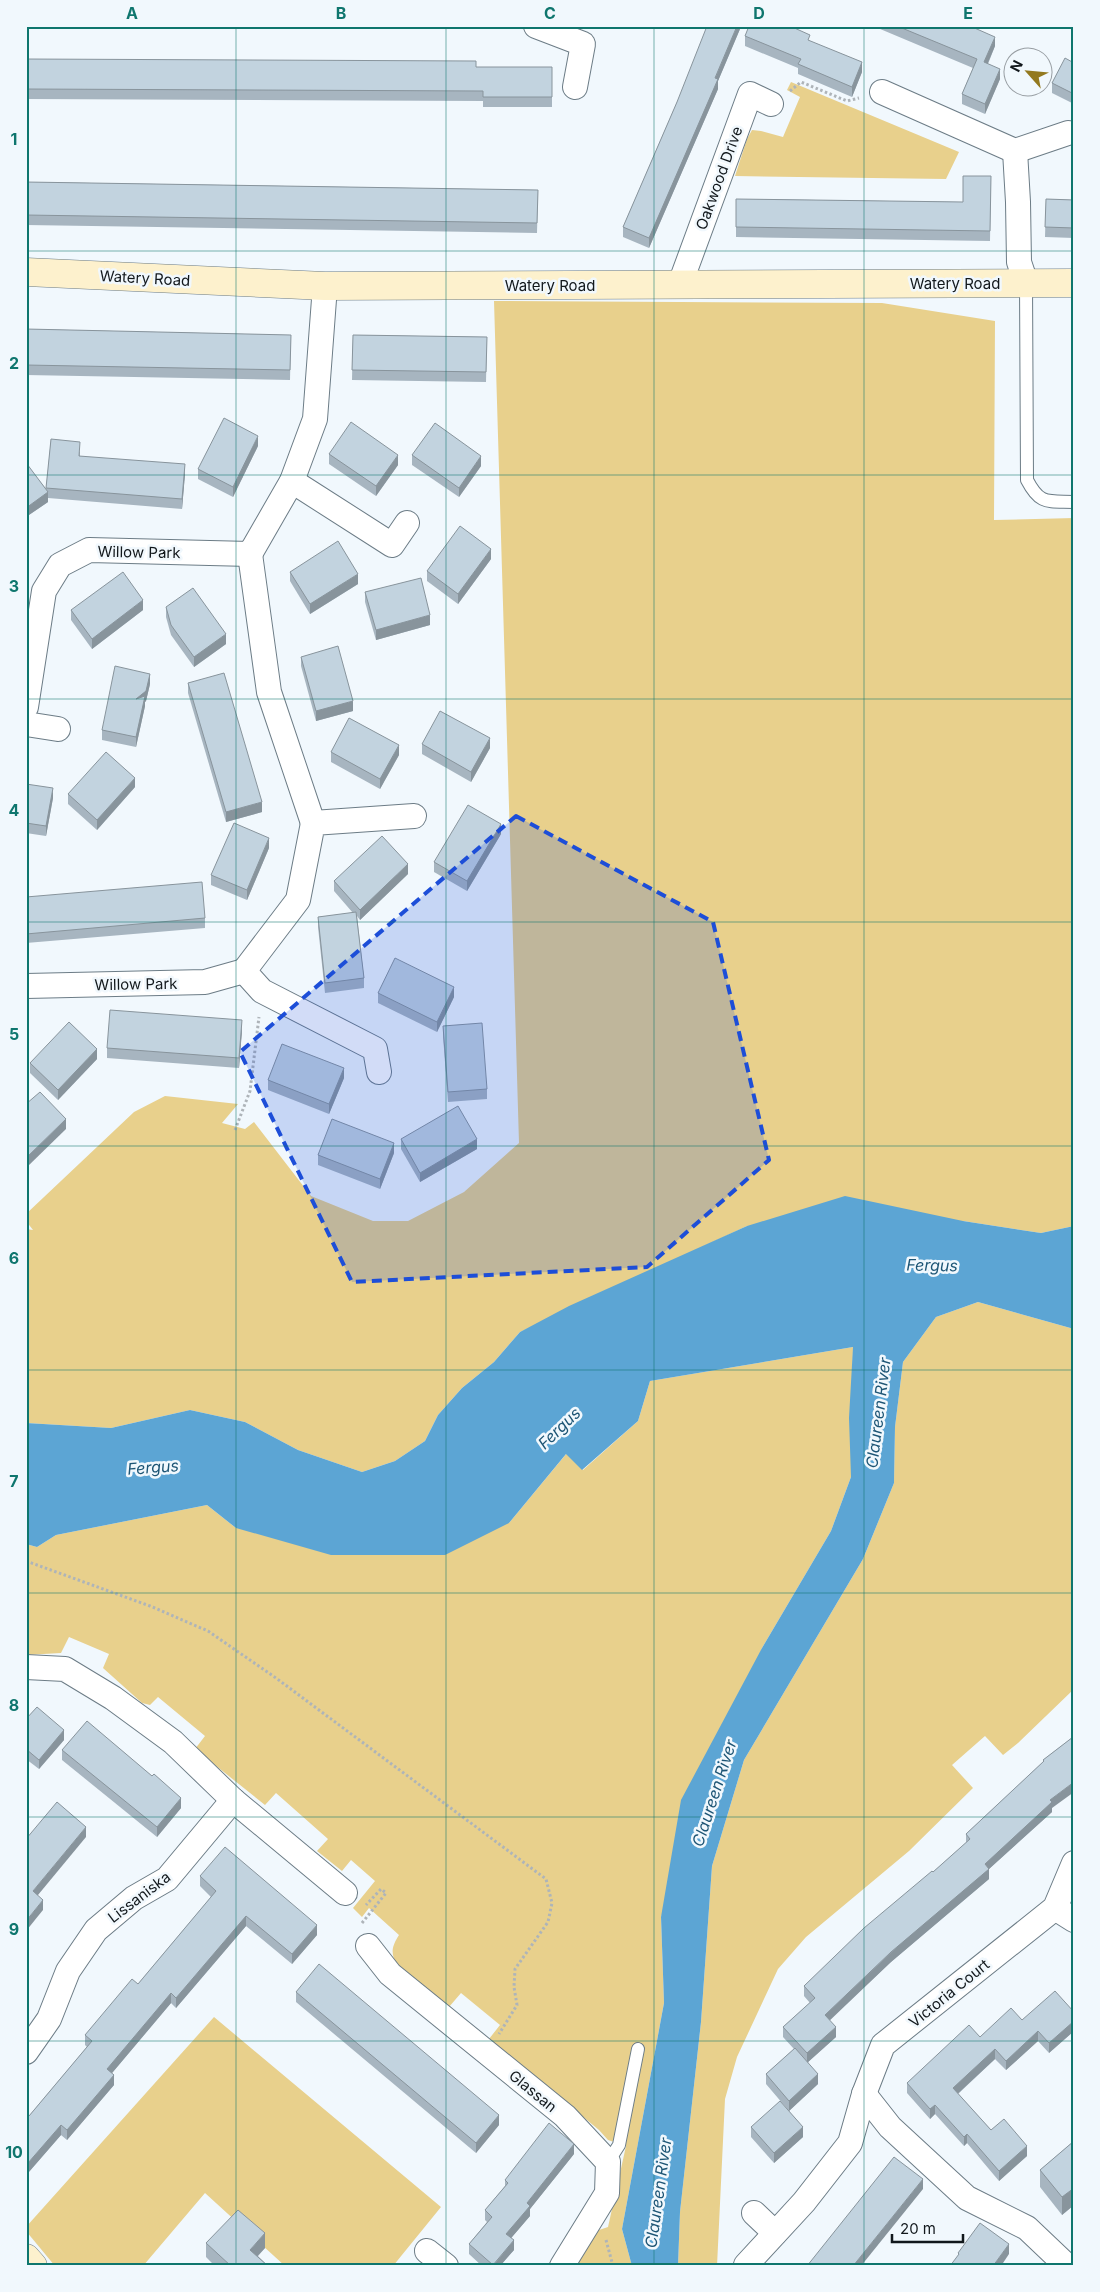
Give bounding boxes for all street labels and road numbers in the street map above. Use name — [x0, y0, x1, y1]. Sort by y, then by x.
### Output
street label: Oakwood Drive — [691, 124, 747, 232]
street label: Watery Road — [99, 266, 191, 290]
street label: Watery Road — [910, 274, 1000, 293]
street label: Watery Road — [505, 276, 595, 295]
street label: Willow Park — [97, 542, 181, 562]
street label: Willow Park — [94, 974, 178, 994]
street label: Lissaniska — [104, 1867, 174, 1927]
street label: Victoria Court — [905, 1955, 993, 2031]
street label: Glassan — [505, 2066, 561, 2116]

